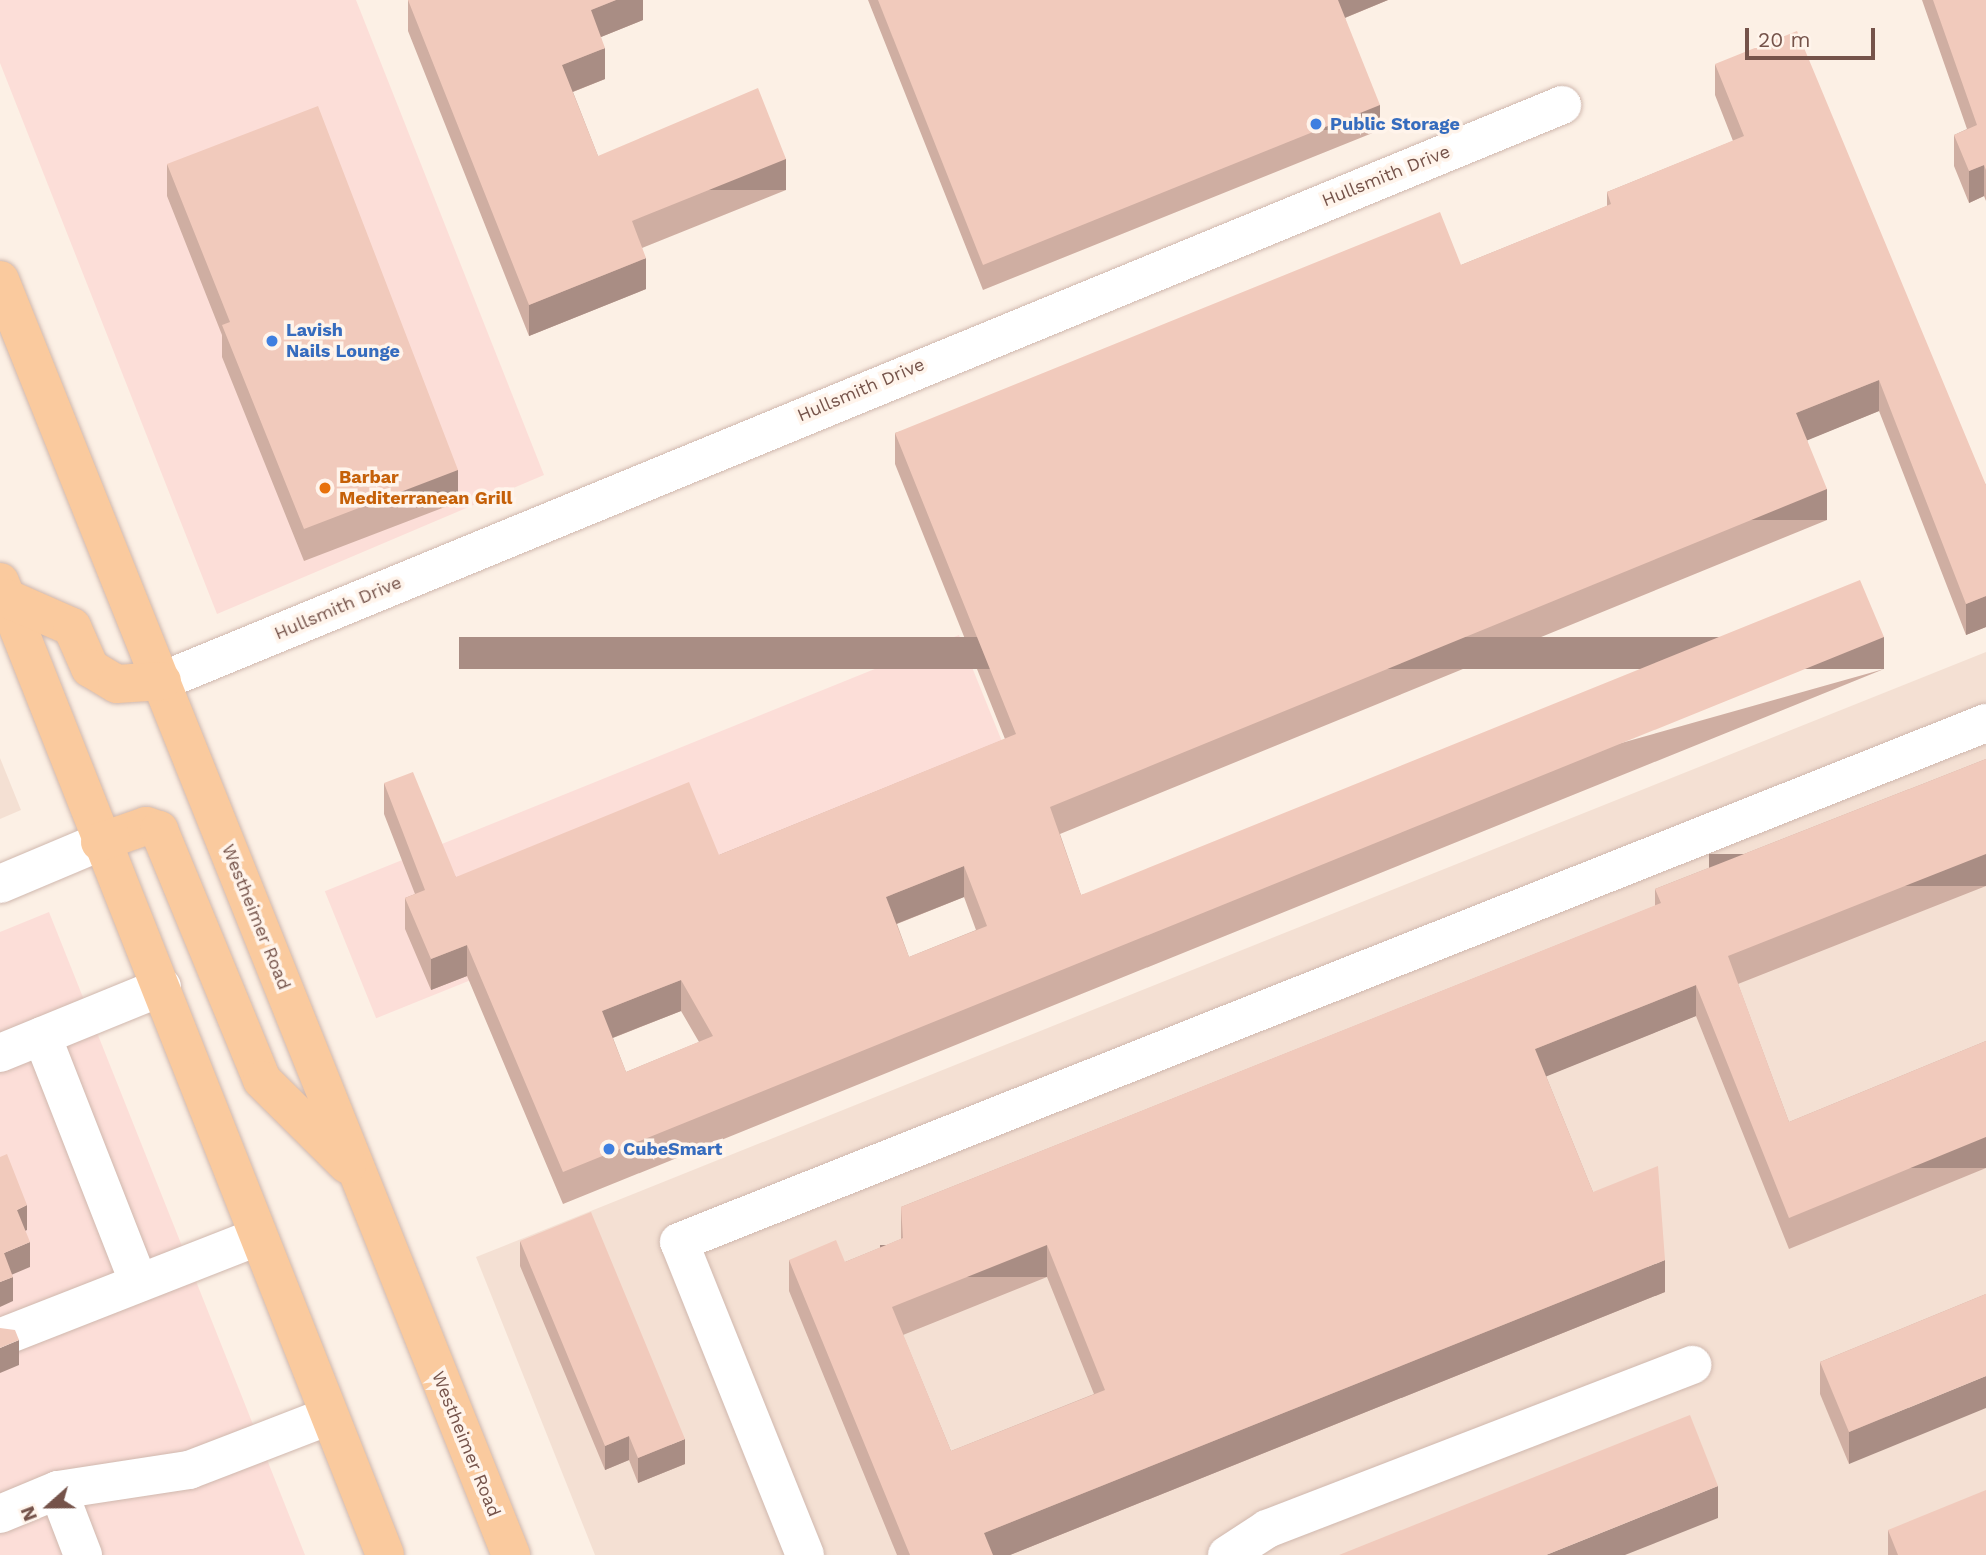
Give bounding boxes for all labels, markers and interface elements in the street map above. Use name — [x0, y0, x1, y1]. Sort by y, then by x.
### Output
scale bar — [1748, 14, 1878, 58]
text: 20 m — [1758, 27, 1810, 52]
place label: Public Storage — [1330, 113, 1460, 135]
marker: Public Storage — [1308, 116, 1324, 132]
street label: Hullsmith Drive — [1319, 140, 1453, 212]
place label: Lavish Nails Lounge — [286, 320, 400, 362]
marker: Lavish Nails Lounge — [264, 333, 280, 349]
street label: Hullsmith Drive — [794, 353, 928, 427]
place label: Barbar Mediterranean Grill — [339, 467, 512, 510]
marker: Barbar Mediterranean Grill — [317, 480, 333, 496]
street label: Hullsmith Drive — [271, 571, 405, 645]
street label: Westheimer Road — [217, 841, 295, 993]
place label: CubeSmart — [623, 1138, 722, 1160]
marker: CubeSmart — [601, 1141, 617, 1157]
street label: Westheimer Road — [427, 1368, 505, 1520]
north arrow — [14, 1471, 84, 1541]
text: N — [16, 1503, 42, 1524]

